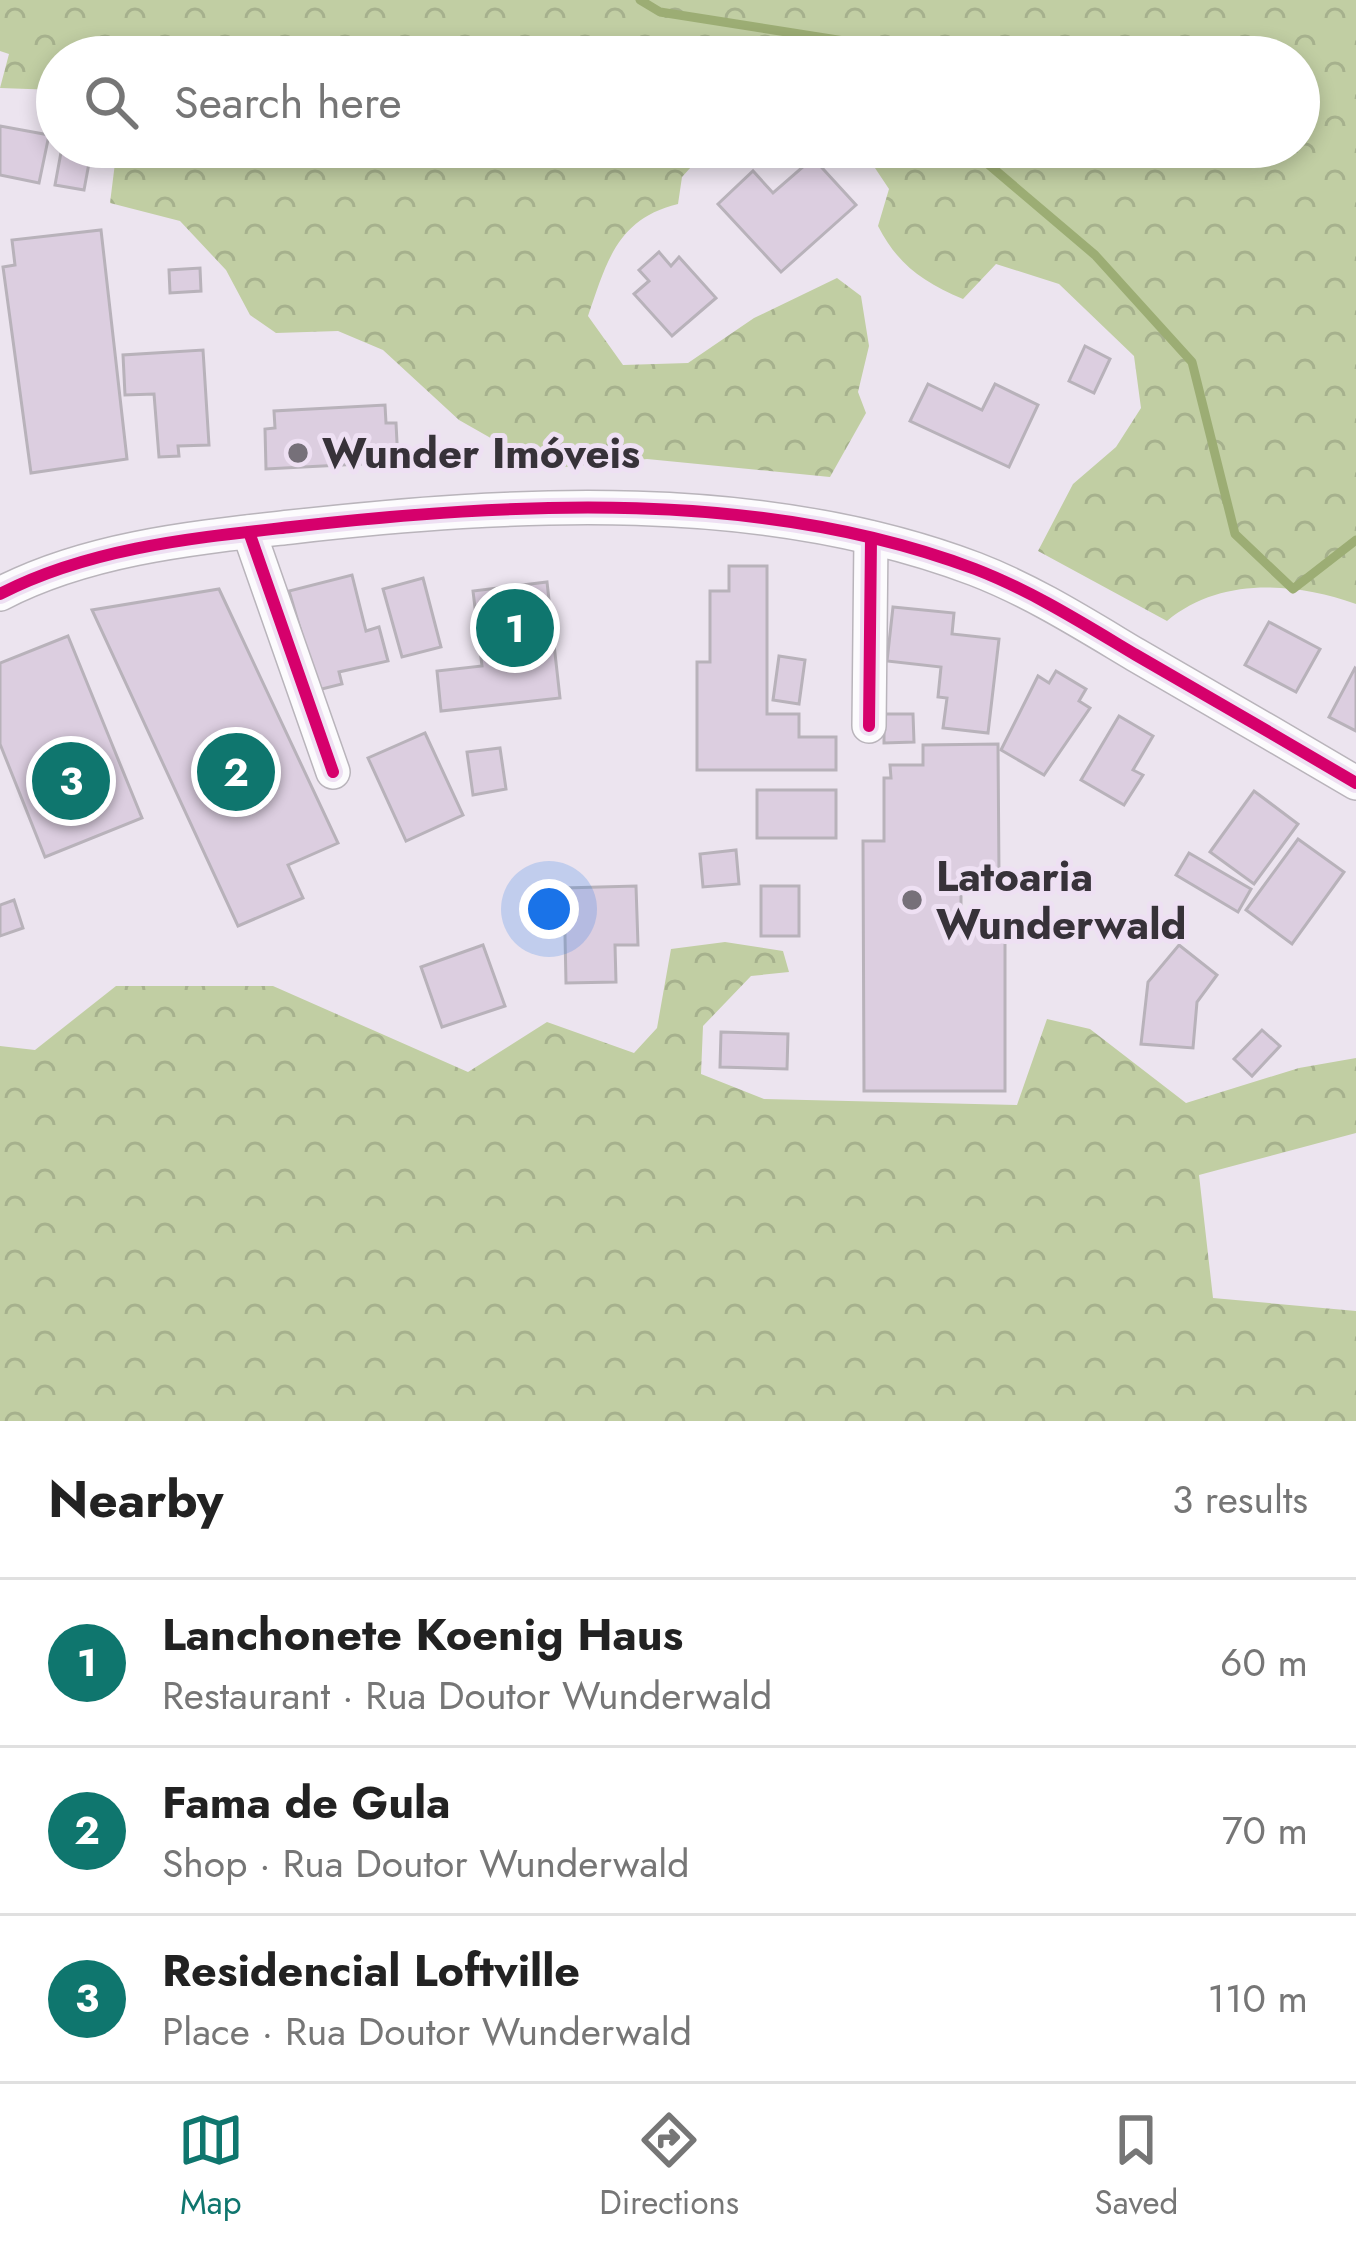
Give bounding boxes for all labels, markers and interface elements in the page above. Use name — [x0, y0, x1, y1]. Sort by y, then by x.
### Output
search box — [36, 36, 1320, 168]
icon: search — [78, 69, 144, 135]
text: Search here — [174, 70, 402, 135]
place label: Wunder Imóveis — [322, 423, 640, 484]
marker: Wunder Imóveis — [285, 440, 311, 466]
pin: 1 — [476, 583, 554, 673]
pin: 2 — [197, 727, 275, 817]
pin: 3 — [32, 736, 110, 826]
place label: Latoaria Wunderwald — [936, 846, 1186, 955]
your location — [519, 879, 579, 939]
marker: Latoaria Wunderwald — [899, 887, 925, 913]
text: Nearby — [48, 1462, 223, 1536]
text: 3 results — [1172, 1471, 1308, 1528]
text: Lanchonete Koenig Haus — [162, 1602, 683, 1667]
text: 1 — [77, 1634, 97, 1691]
text: 60 m — [1220, 1634, 1308, 1691]
text: Restaurant · Rua Doutor Wunderwald — [162, 1667, 772, 1724]
text: Fama de Gula — [162, 1770, 450, 1835]
text: 2 — [74, 1802, 100, 1859]
text: 70 m — [1222, 1802, 1308, 1859]
text: Shop · Rua Doutor Wunderwald — [162, 1835, 689, 1892]
text: Residencial Loftville — [162, 1938, 580, 2003]
text: 3 — [75, 1970, 99, 2027]
text: 110 m — [1207, 1970, 1308, 2027]
text: Place · Rua Doutor Wunderwald — [162, 2003, 692, 2060]
tab: Map — [178, 2107, 244, 2226]
tab: Directions — [599, 2107, 739, 2226]
tab: Saved — [1095, 2107, 1178, 2226]

